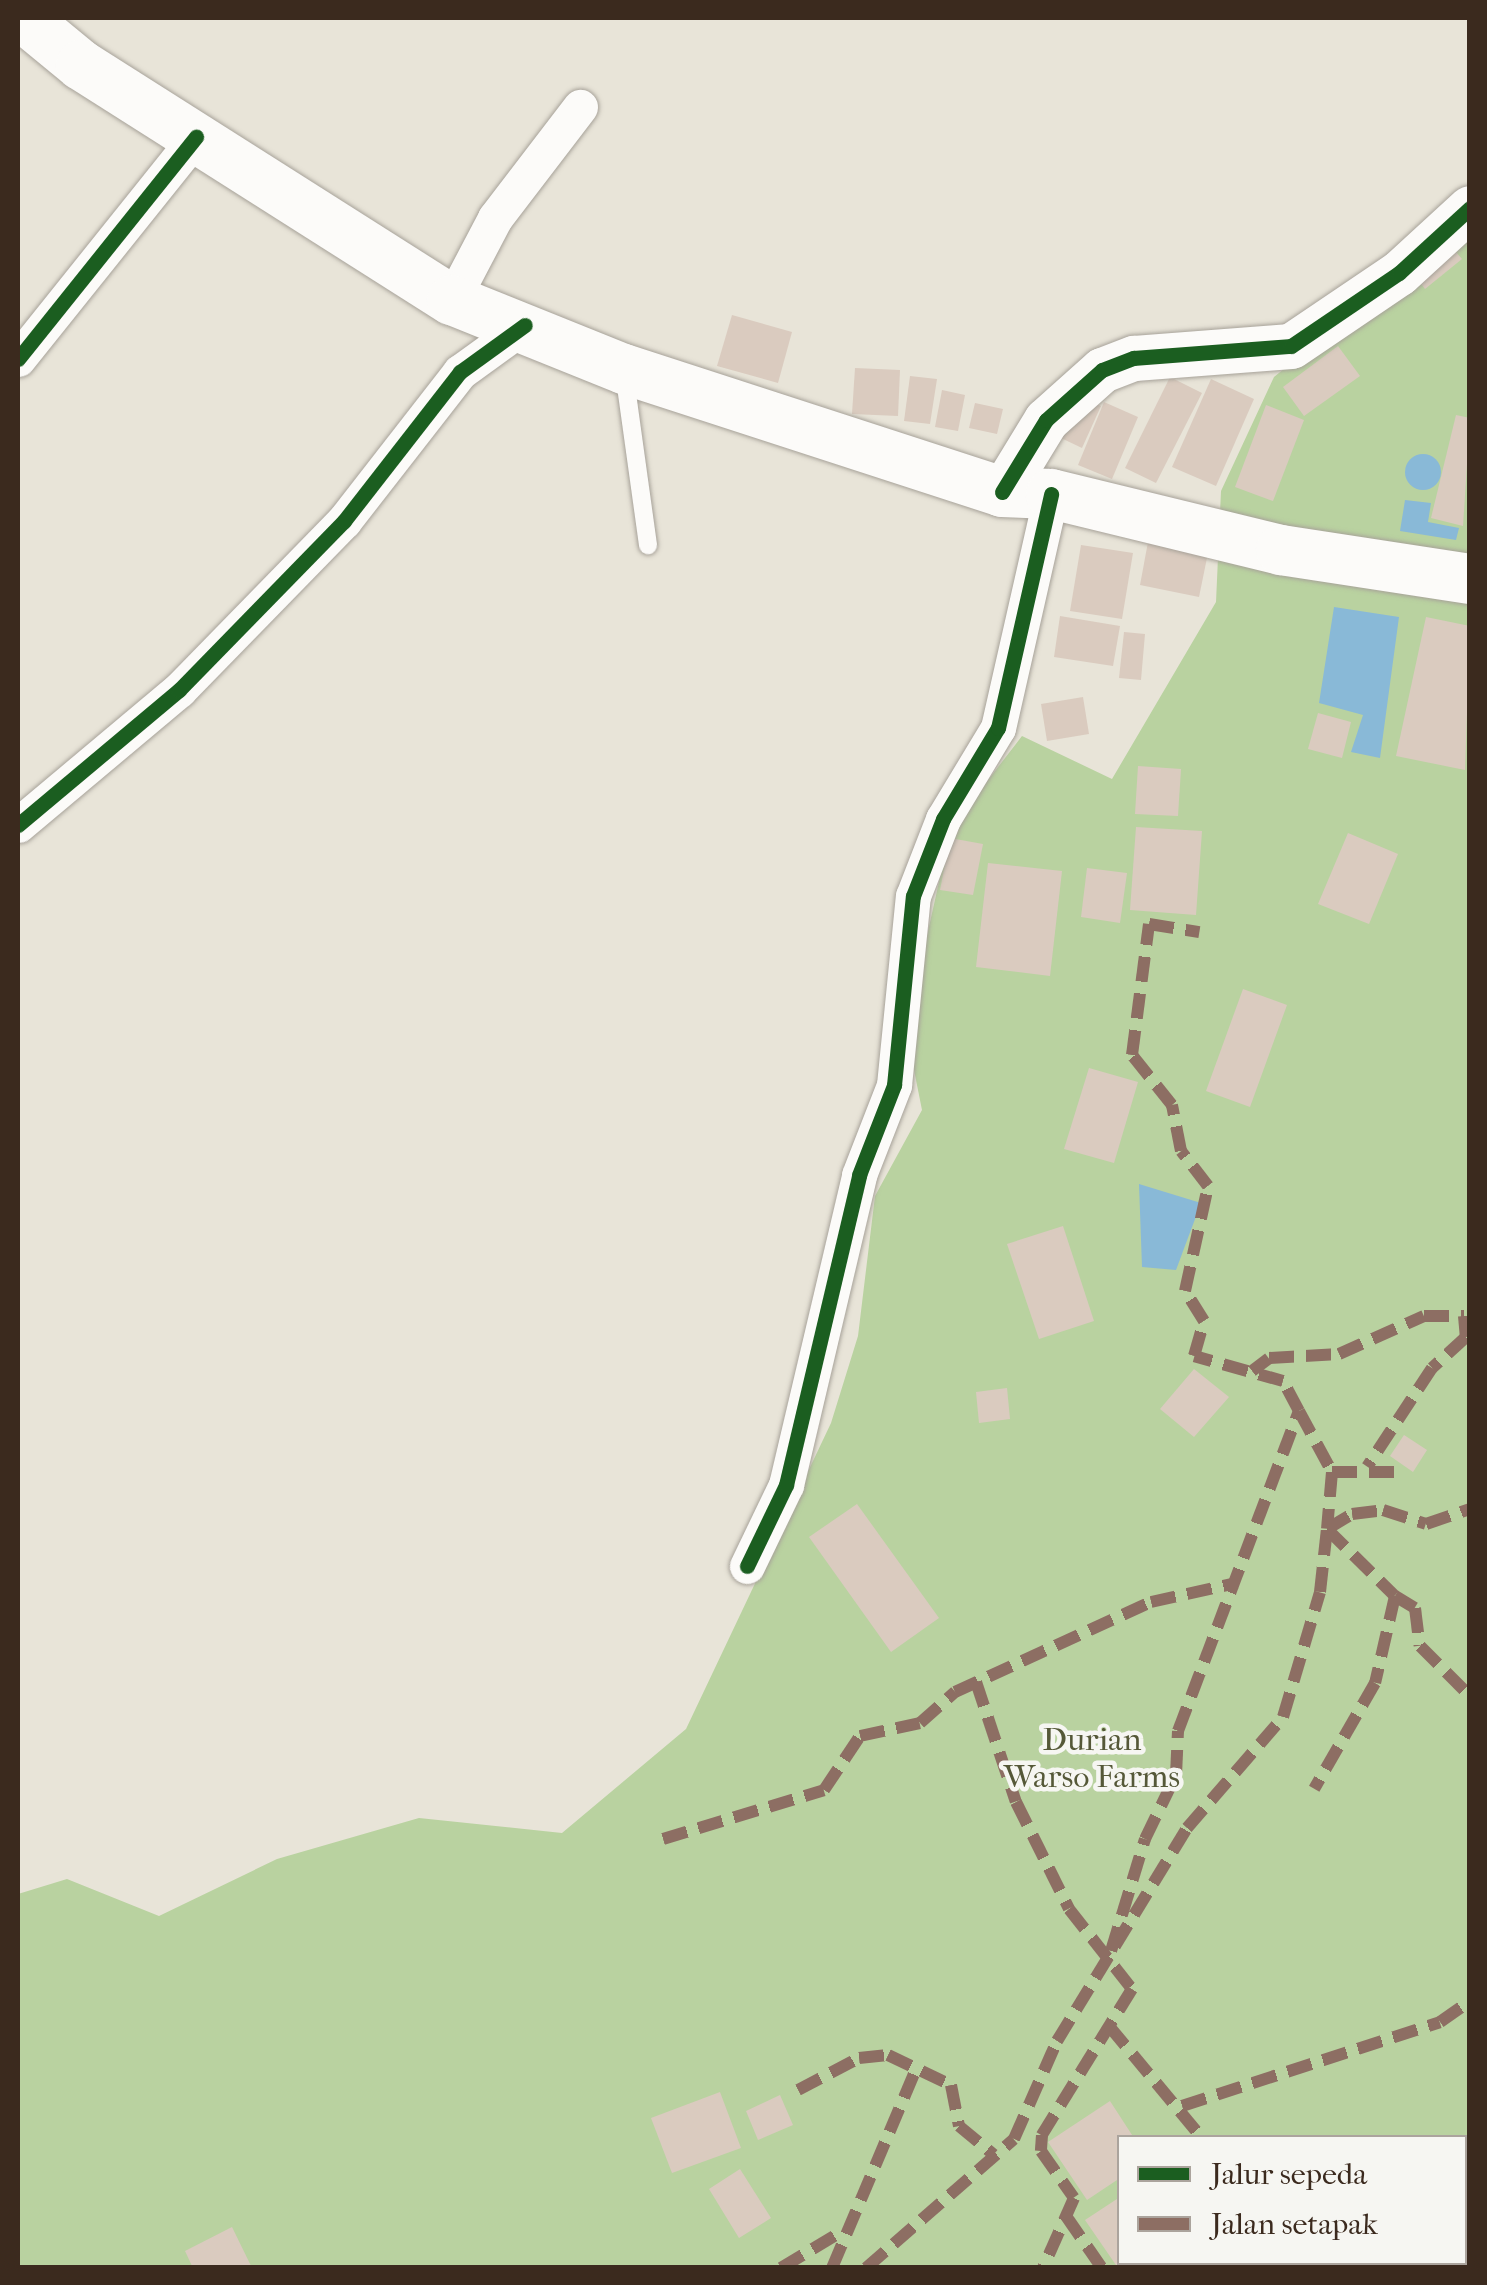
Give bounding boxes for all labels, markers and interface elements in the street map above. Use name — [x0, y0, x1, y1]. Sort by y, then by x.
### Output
park label: Durian Warso Farms — [1004, 1722, 1180, 1797]
legend — [1117, 2135, 1467, 2265]
text: Jalur sepeda — [1211, 2157, 1367, 2192]
text: Jalan setapak — [1211, 2207, 1378, 2242]

